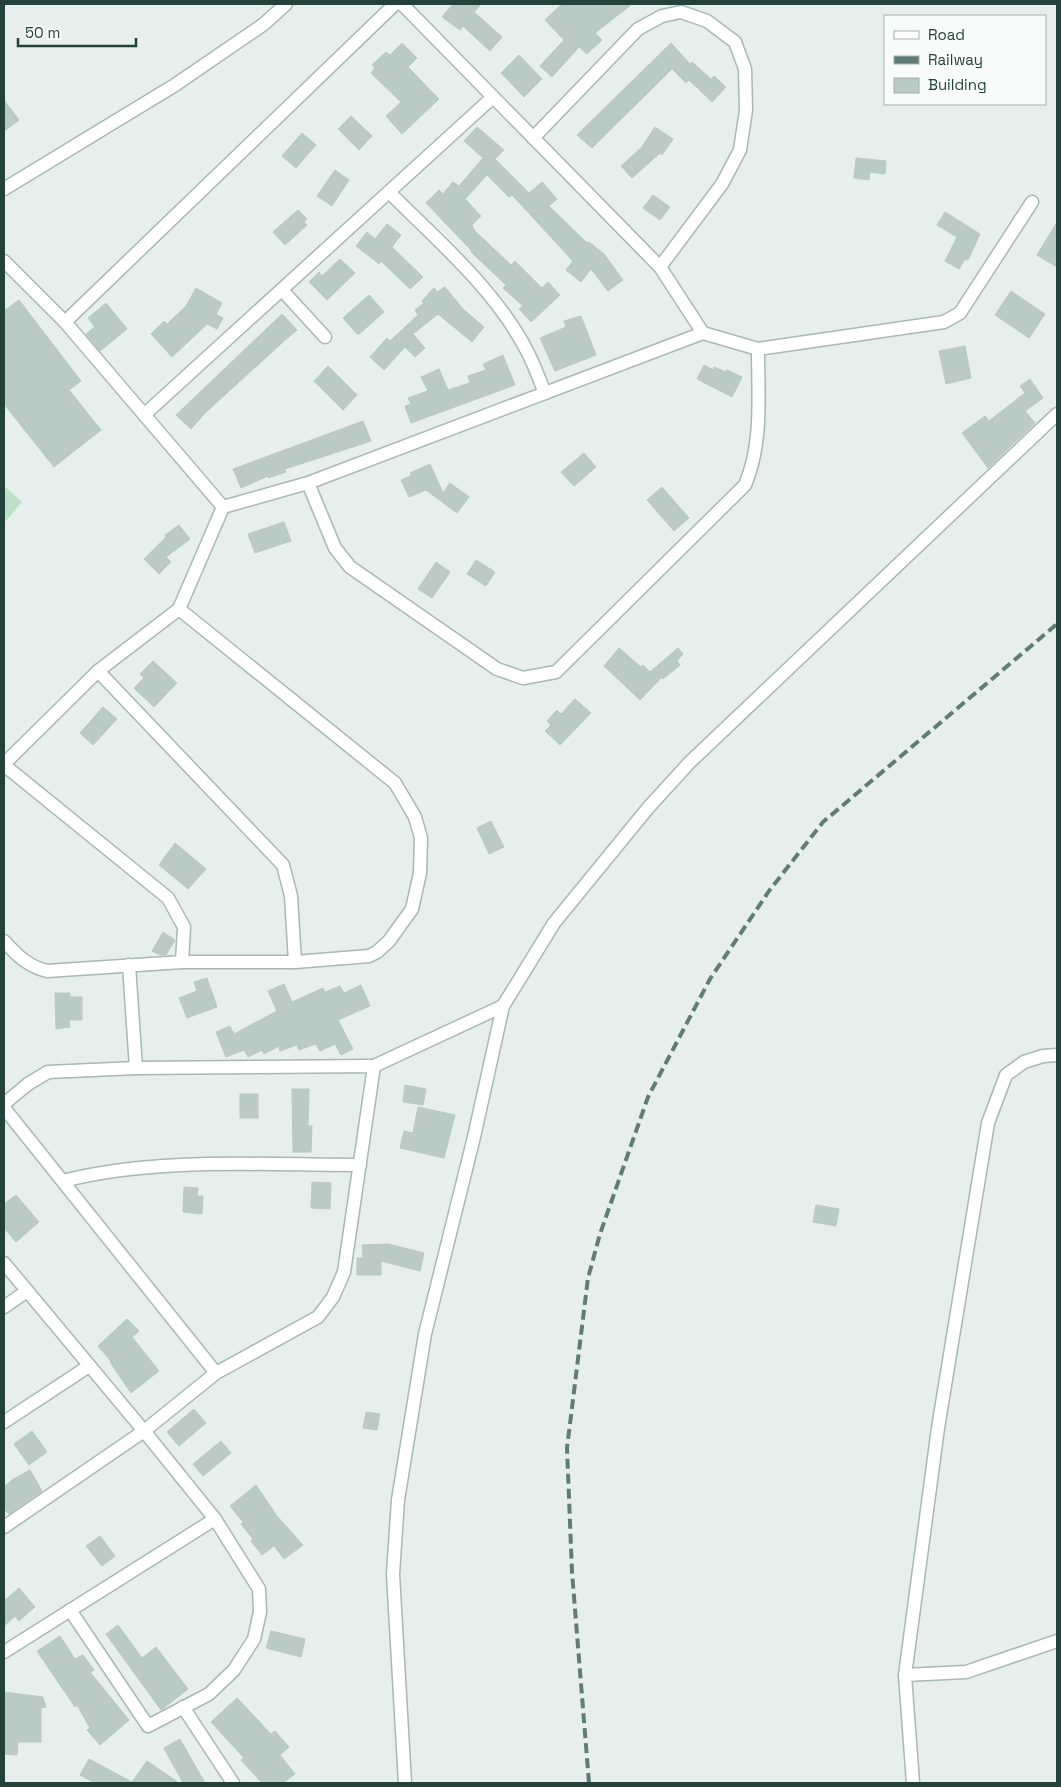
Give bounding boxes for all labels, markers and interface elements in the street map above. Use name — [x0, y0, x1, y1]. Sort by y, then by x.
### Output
scale bar — [18, 15, 135, 47]
legend — [884, 15, 1046, 105]
text: 50 m — [25, 23, 60, 42]
text: Road — [928, 25, 965, 44]
text: Railway — [928, 50, 983, 69]
text: Building — [928, 75, 987, 94]

